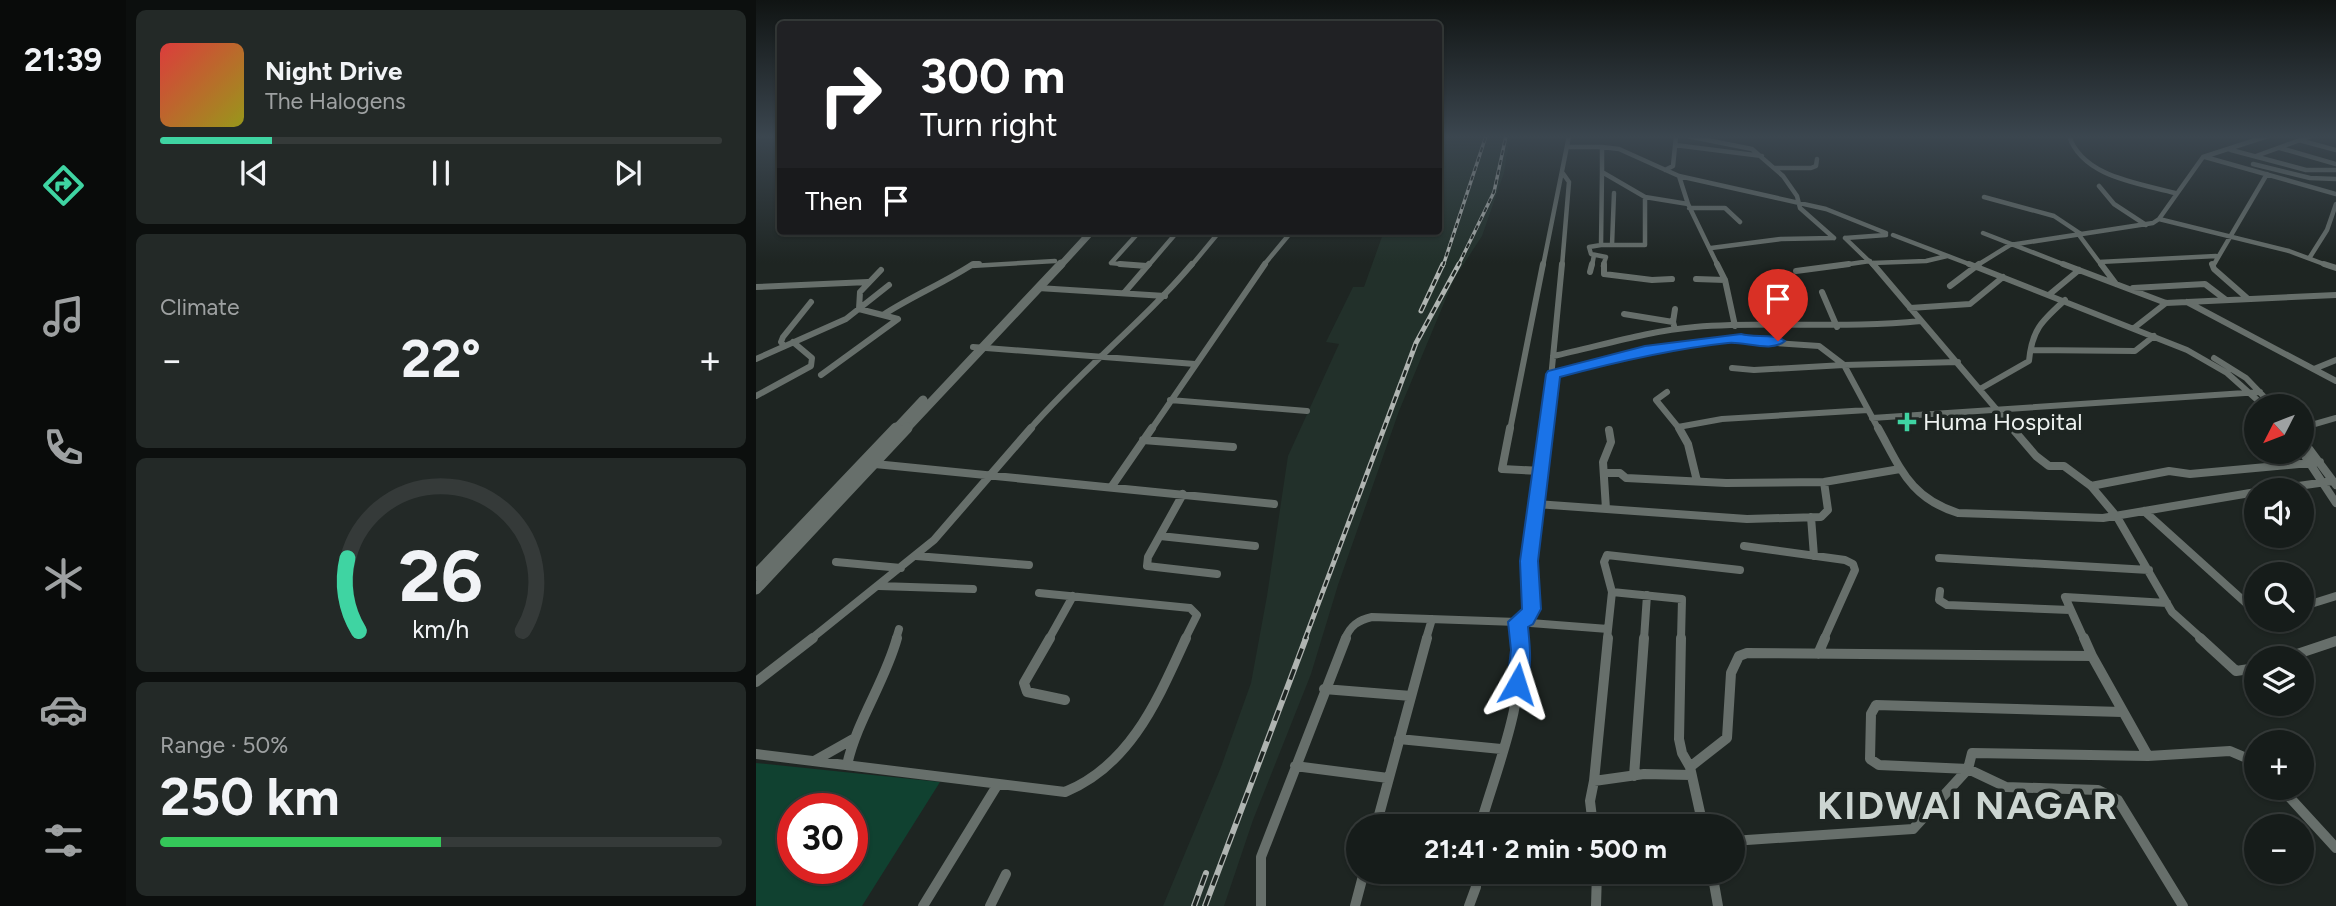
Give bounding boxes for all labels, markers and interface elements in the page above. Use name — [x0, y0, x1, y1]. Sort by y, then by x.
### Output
text: 21:39 — [24, 41, 102, 79]
text: 300 m — [920, 46, 1065, 105]
icon: right — [805, 49, 896, 140]
text: Night Drive — [265, 55, 402, 87]
text: The Halogens — [265, 87, 406, 115]
text: Turn right — [920, 106, 1058, 144]
icon: previous — [235, 154, 273, 192]
icon: pause — [422, 154, 460, 192]
icon: next — [609, 154, 647, 192]
icon: directions — [39, 161, 88, 210]
icon: arrive — [877, 182, 915, 220]
text: Then — [805, 185, 863, 217]
pin — [1748, 269, 1808, 341]
icon: arrive — [1759, 280, 1797, 318]
icon: music — [39, 292, 88, 341]
text: Climate — [160, 293, 239, 321]
text: 22° — [401, 328, 481, 390]
text: − — [160, 337, 184, 383]
text: + — [698, 337, 722, 383]
north arrow — [2244, 394, 2314, 464]
map controls — [2244, 394, 2314, 884]
place label: Huma Hospital — [1923, 407, 2082, 436]
marker: Huma Hospital — [1897, 412, 1917, 432]
icon: phone — [39, 423, 88, 472]
button: sound — [2244, 478, 2314, 548]
text: 26 — [399, 532, 483, 619]
icon: climate — [39, 554, 88, 603]
button: search — [2244, 562, 2314, 632]
text: km/h — [412, 614, 470, 644]
button: layers — [2244, 646, 2314, 716]
position arrow — [1480, 647, 1554, 721]
icon: car — [39, 685, 88, 734]
button: + — [2244, 730, 2314, 800]
text: Range · 50% — [160, 731, 288, 759]
text: 250 km — [160, 766, 340, 828]
district label: KIDWAI NAGAR — [1817, 783, 2119, 829]
speed limit sign: 30 — [777, 793, 868, 884]
button: − — [2244, 814, 2314, 884]
icon: filters — [39, 816, 88, 865]
text: 21:41 · 2 min · 500 m — [1424, 833, 1667, 865]

